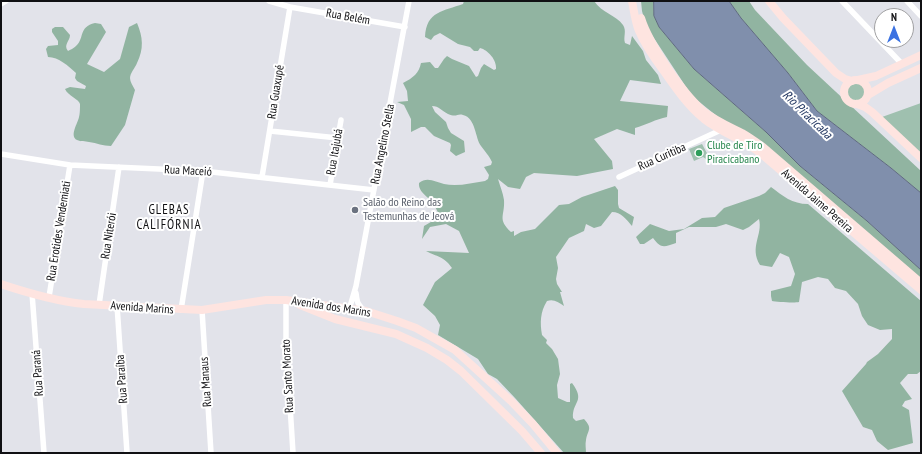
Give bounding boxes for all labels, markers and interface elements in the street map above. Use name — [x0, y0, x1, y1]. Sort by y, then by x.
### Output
street label: Rua Belém — [325, 6, 371, 28]
north arrow — [874, 8, 914, 48]
text: N — [891, 10, 897, 24]
street label: Rua Guaxupé — [265, 64, 287, 120]
water label: Rio Piracicaba — [779, 88, 835, 142]
street label: Rua Angelino Stella — [368, 103, 398, 185]
street label: Rua Itajubá — [324, 128, 346, 176]
place label: Clube de Tiro Piracicabano — [707, 139, 762, 167]
street label: Rua Curitiba — [636, 140, 688, 174]
marker: Clube de Tiro Piracicabano — [694, 148, 704, 158]
street label: Rua Maceió — [164, 163, 212, 179]
street label: Avenida Jaime Pereira — [778, 166, 856, 236]
street label: Rua Erotides Vendemiati — [44, 180, 74, 282]
place label: Salão do Reino das Testemunhas de Jeová — [363, 196, 454, 224]
district label: GLEBAS CALIFÓRNIA — [136, 202, 202, 233]
marker: Salão do Reino das Testemunhas de Jeová — [350, 205, 360, 215]
street label: Rua Niterói — [98, 212, 120, 260]
street label: Avenida dos Marins — [290, 294, 372, 320]
street label: Avenida Marins — [110, 299, 174, 317]
street label: Rua Santo Morato — [279, 339, 297, 413]
street label: Rua Paraná — [29, 349, 47, 397]
street label: Rua Paraíba — [113, 354, 131, 404]
street label: Rua Manaus — [197, 357, 215, 407]

